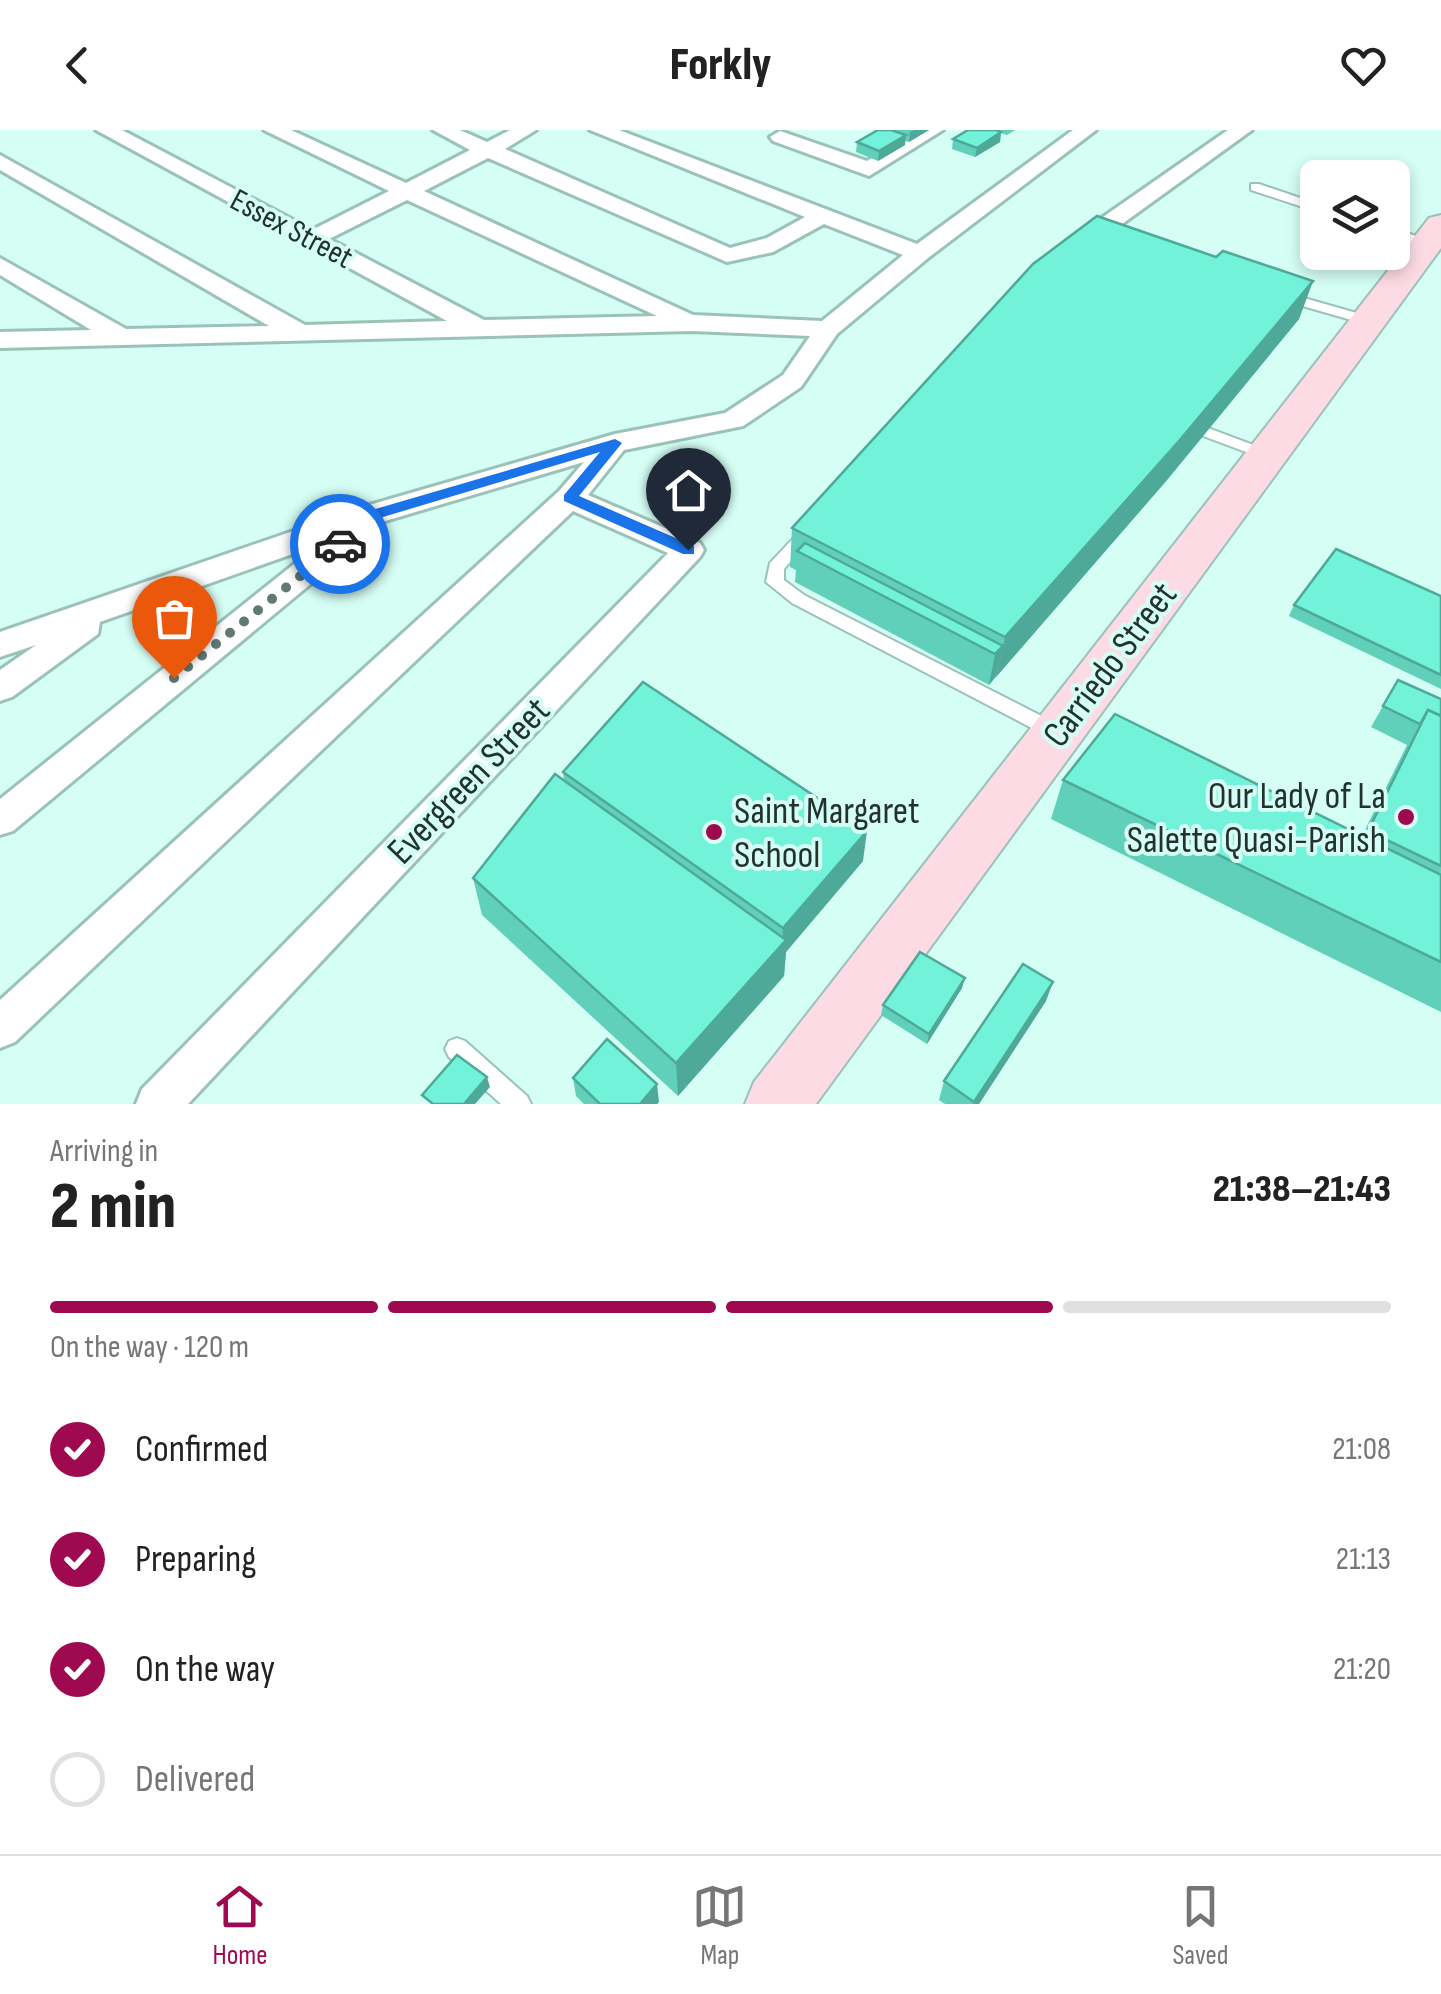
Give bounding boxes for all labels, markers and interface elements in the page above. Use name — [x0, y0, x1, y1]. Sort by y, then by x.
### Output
icon: back — [50, 38, 105, 93]
text: Forkly — [670, 38, 771, 93]
icon: heart — [1336, 38, 1391, 93]
map controls — [1300, 160, 1410, 270]
button: layers — [1300, 160, 1410, 270]
street label: Essex Street — [223, 181, 359, 278]
pin — [646, 448, 731, 551]
icon: home — [661, 463, 716, 518]
courier — [290, 494, 390, 594]
icon: car — [313, 517, 368, 572]
street label: Carriedo Street — [1034, 574, 1187, 756]
pin — [132, 576, 217, 679]
icon: bag — [147, 591, 202, 646]
street label: Evergreen Street — [379, 689, 559, 874]
place label: Our Lady of La Salette Quasi-Parish — [1127, 774, 1386, 863]
place label: Saint Margaret School — [734, 789, 920, 878]
marker: Our Lady of La Salette Quasi-Parish — [1395, 806, 1417, 828]
marker: Saint Margaret School — [703, 821, 725, 843]
text: Arriving in — [50, 1132, 158, 1171]
text: 21:38–21:43 — [1213, 1167, 1391, 1212]
text: 2 min — [50, 1169, 176, 1247]
text: On the way · 120 m — [50, 1328, 249, 1367]
icon: check — [50, 1422, 105, 1477]
text: Confirmed — [135, 1427, 268, 1472]
text: 21:08 — [1332, 1430, 1391, 1469]
icon: check — [50, 1532, 105, 1587]
text: Preparing — [135, 1537, 256, 1582]
text: 21:13 — [1336, 1540, 1391, 1579]
icon: check — [50, 1642, 105, 1697]
text: On the way — [135, 1647, 275, 1692]
text: 21:20 — [1333, 1650, 1391, 1689]
text: Delivered — [135, 1757, 255, 1802]
tab: Home — [212, 1879, 268, 1972]
tab: Map — [692, 1879, 747, 1972]
tab: Saved — [1172, 1879, 1229, 1972]

